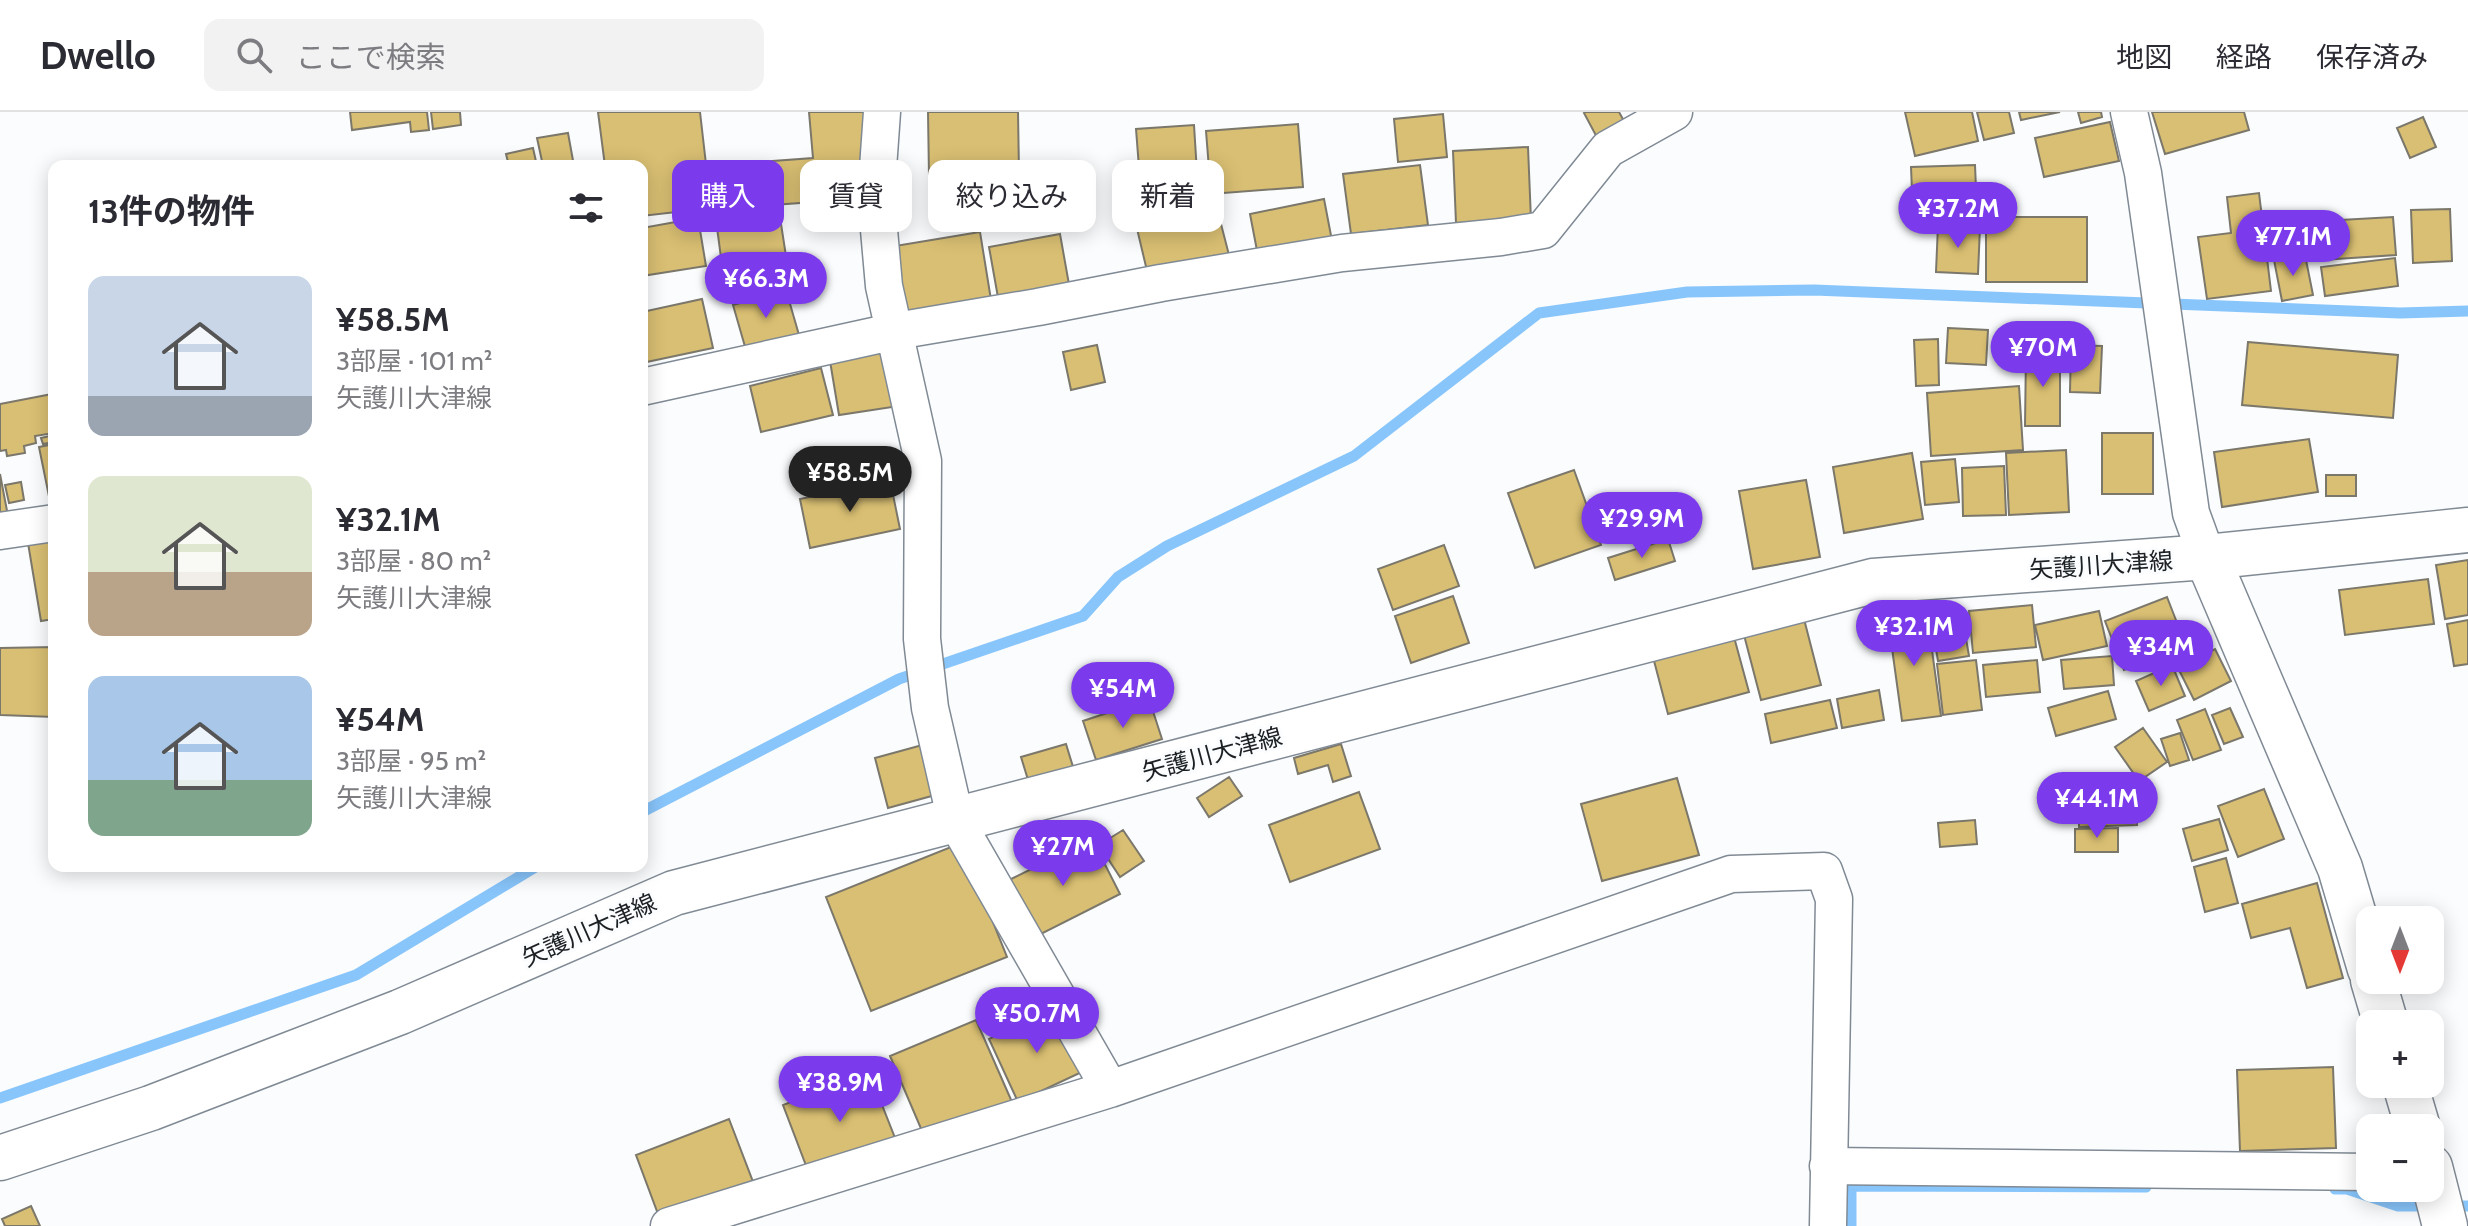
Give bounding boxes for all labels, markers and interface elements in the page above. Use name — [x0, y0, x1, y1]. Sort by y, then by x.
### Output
search box — [204, 19, 764, 91]
text: Dwello — [40, 32, 156, 79]
icon: search — [232, 33, 276, 77]
text: ここで検索 — [296, 39, 446, 76]
text: 地図 — [2116, 40, 2172, 74]
text: 経路 — [2216, 40, 2272, 74]
text: 保存済み — [2316, 40, 2428, 74]
chip: 購入 — [672, 160, 784, 232]
chip: 賃貸 — [800, 160, 912, 232]
chip: 絞り込み — [928, 160, 1096, 232]
chip: 新着 — [1112, 160, 1224, 232]
pin: ¥37.2M — [1893, 182, 2023, 250]
icon: filters — [564, 186, 608, 230]
text: 13件の物件 — [88, 190, 255, 232]
text: ¥37.2M — [1916, 192, 2000, 224]
pin: ¥77.1M — [2228, 210, 2358, 278]
text: ¥77.1M — [2254, 220, 2332, 252]
pin: ¥66.3M — [701, 252, 831, 320]
text: ¥66.3M — [723, 262, 809, 294]
text: ¥58.5M — [336, 298, 449, 340]
icon: home — [152, 308, 248, 404]
pin: ¥70M — [1996, 321, 2090, 389]
text: ¥70M — [2009, 331, 2077, 363]
text: 3部屋 · 101 m² — [336, 345, 492, 377]
text: 矢護川大津線 — [336, 382, 492, 414]
pin: ¥58.5M — [785, 446, 915, 514]
text: ¥58.5M — [807, 456, 893, 488]
pin: ¥29.9M — [1577, 492, 1707, 560]
text: ¥32.1M — [336, 498, 441, 540]
text: ¥29.9M — [1599, 502, 1685, 534]
icon: home — [152, 508, 248, 604]
text: 3部屋 · 80 m² — [336, 545, 491, 577]
street label: 矢護川大津線 — [2028, 546, 2174, 584]
text: 矢護川大津線 — [336, 582, 492, 614]
pin: ¥32.1M — [1849, 600, 1979, 668]
text: ¥32.1M — [1874, 610, 1954, 642]
pin: ¥34M — [2114, 620, 2208, 688]
text: ¥34M — [2127, 630, 2195, 662]
pin: ¥54M — [1076, 662, 1170, 730]
text: ¥54M — [1089, 672, 1157, 704]
text: ¥54M — [336, 698, 424, 740]
icon: home — [152, 708, 248, 804]
street label: 矢護川大津線 — [1139, 721, 1285, 787]
text: 3部屋 · 95 m² — [336, 745, 486, 777]
pin: ¥44.1M — [2032, 772, 2162, 840]
text: 矢護川大津線 — [336, 782, 492, 814]
text: ¥44.1M — [2055, 782, 2139, 814]
pin: ¥27M — [1016, 820, 1110, 888]
text: ¥27M — [1031, 830, 1095, 862]
street label: 矢護川大津線 — [517, 887, 661, 973]
north arrow — [2356, 906, 2444, 994]
map controls — [2356, 906, 2444, 1202]
pin: ¥50.7M — [972, 987, 1102, 1055]
text: ¥50.7M — [993, 997, 1081, 1029]
button: + — [2356, 1010, 2444, 1098]
pin: ¥38.9M — [775, 1056, 905, 1124]
text: ¥38.9M — [797, 1066, 883, 1098]
button: − — [2356, 1114, 2444, 1202]

